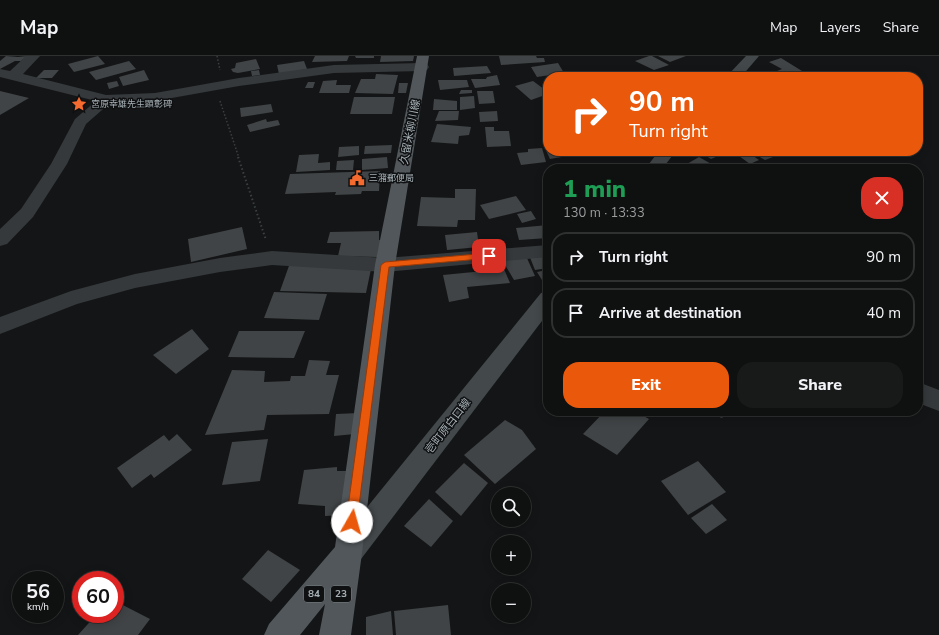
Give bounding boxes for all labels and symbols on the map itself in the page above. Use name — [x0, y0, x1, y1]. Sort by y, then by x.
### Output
place icon: 宮原幸雄先生顕彰碑 — [70, 95, 88, 113]
place label: 宮原幸雄先生顕彰碑 — [91, 98, 172, 110]
street label: 久留米柳川線 — [396, 98, 424, 166]
public building icon: 三潴郵便局 — [348, 169, 366, 187]
place label: 三潴郵便局 — [369, 172, 414, 184]
pin — [472, 239, 506, 273]
street label: 壱町原白口線 — [422, 395, 474, 457]
position arrow — [331, 501, 373, 543]
speed limit sign: 60 — [72, 571, 124, 623]
road number: 84 — [304, 586, 324, 602]
road number: 23 — [331, 586, 351, 602]

